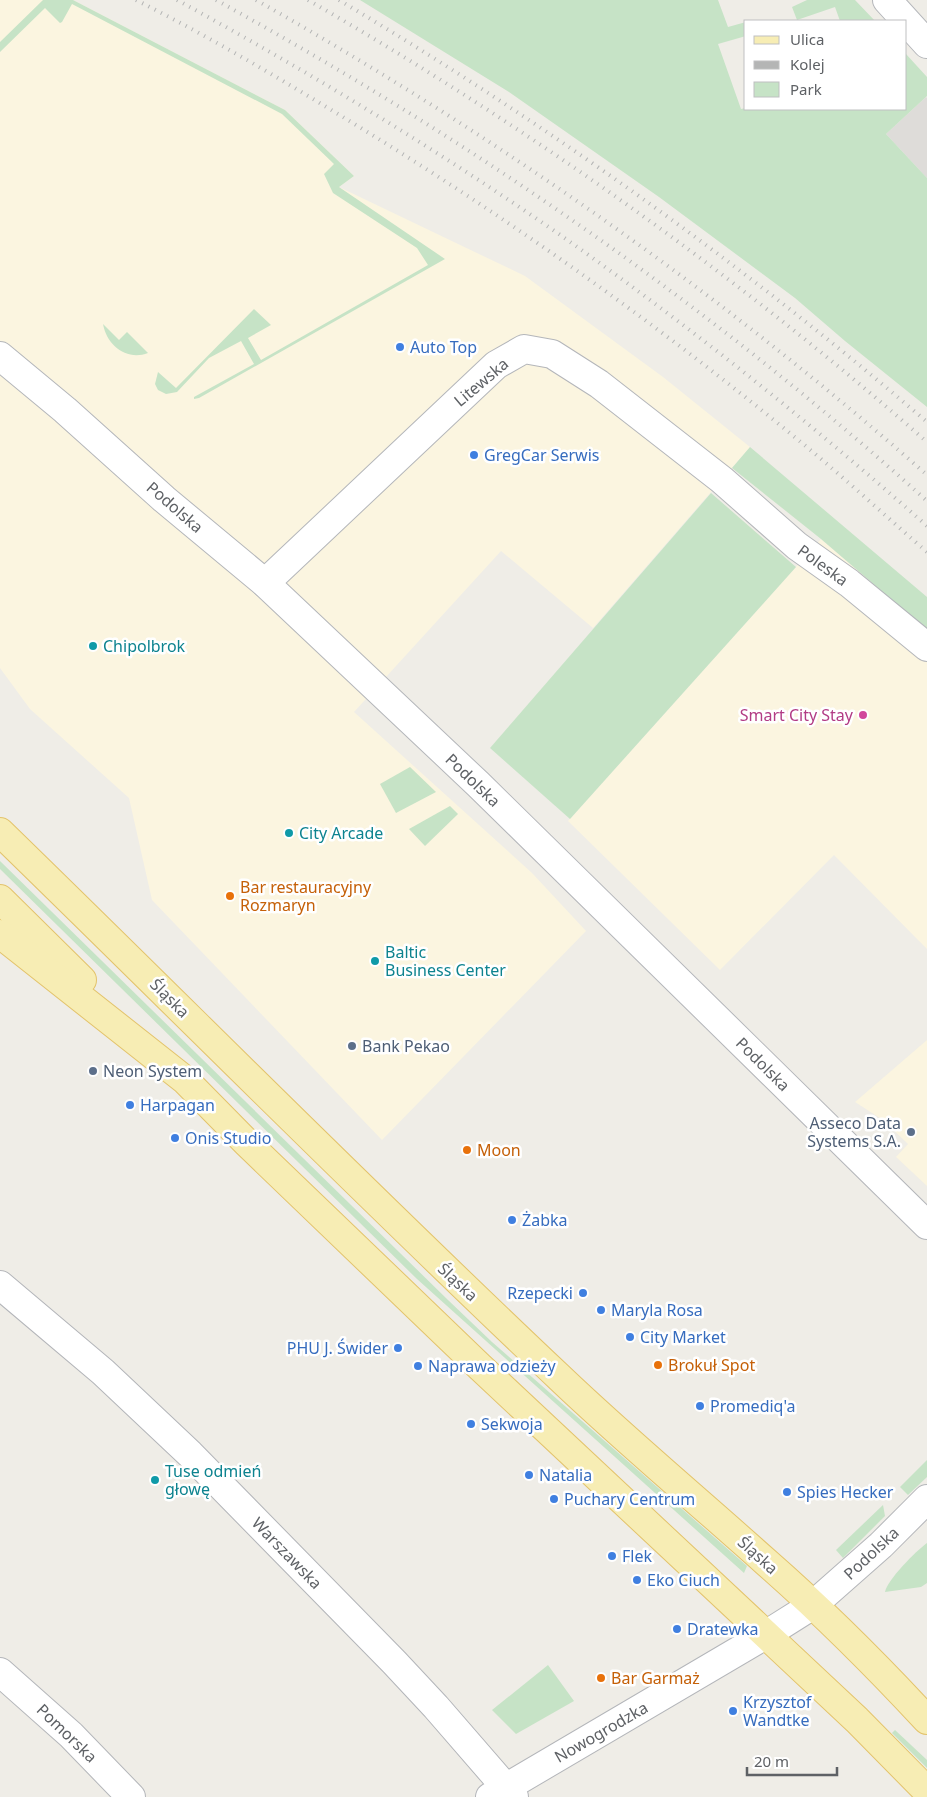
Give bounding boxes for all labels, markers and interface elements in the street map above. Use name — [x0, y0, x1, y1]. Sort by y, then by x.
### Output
legend — [744, 20, 907, 110]
text: Ulica — [790, 29, 824, 49]
text: Kolej — [790, 54, 825, 74]
text: Park — [790, 79, 822, 99]
place label: Auto Top — [410, 336, 477, 358]
marker: Auto Top — [394, 341, 406, 353]
street label: Litewska — [449, 353, 513, 411]
place label: GregCar Serwis — [484, 444, 599, 466]
marker: GregCar Serwis — [468, 449, 480, 461]
street label: Podolska — [142, 476, 208, 538]
street label: Poleska — [793, 539, 853, 591]
place label: Chipolbrok — [103, 635, 186, 657]
marker: Chipolbrok — [87, 640, 99, 652]
place label: Smart City Stay — [740, 704, 854, 726]
marker: Smart City Stay — [857, 709, 869, 721]
street label: Podolska — [441, 748, 505, 812]
place label: City Arcade — [299, 822, 383, 844]
marker: City Arcade — [283, 827, 295, 839]
place label: Bar restauracyjny Rozmaryn — [240, 876, 372, 916]
marker: Bar restauracyjny Rozmaryn — [224, 890, 236, 902]
place label: Baltic Business Center — [385, 941, 506, 981]
marker: Baltic Business Center — [369, 955, 381, 967]
street label: Śląska — [146, 974, 194, 1022]
street label: Podolska — [731, 1032, 795, 1096]
place label: Bank Pekao — [362, 1035, 450, 1057]
marker: Bank Pekao — [346, 1040, 358, 1052]
place label: Neon System — [103, 1060, 202, 1082]
marker: Neon System — [87, 1065, 99, 1077]
place label: Harpagan — [140, 1094, 215, 1116]
marker: Harpagan — [124, 1099, 136, 1111]
place label: Asseco Data Systems S.A. — [807, 1112, 901, 1152]
marker: Asseco Data Systems S.A. — [905, 1126, 917, 1138]
place label: Onis Studio — [185, 1127, 271, 1149]
marker: Onis Studio — [169, 1132, 181, 1144]
place label: Moon — [477, 1139, 521, 1161]
marker: Moon — [461, 1144, 473, 1156]
place label: Żabka — [522, 1209, 568, 1231]
marker: Żabka — [506, 1214, 518, 1226]
street label: Śląska — [433, 1258, 483, 1306]
place label: Rzepecki — [507, 1282, 573, 1304]
marker: Rzepecki — [577, 1287, 589, 1299]
place label: Maryla Rosa — [611, 1299, 703, 1321]
marker: Maryla Rosa — [595, 1304, 607, 1316]
place label: City Market — [640, 1326, 726, 1348]
marker: City Market — [624, 1331, 636, 1343]
place label: PHU J. Świder — [287, 1337, 388, 1359]
marker: PHU J. Świder — [392, 1342, 404, 1354]
place label: Brokuł Spot — [668, 1354, 755, 1376]
place label: Naprawa odzieży — [428, 1355, 557, 1377]
marker: Brokuł Spot — [652, 1359, 664, 1371]
marker: Naprawa odzieży — [412, 1360, 424, 1372]
place label: Promediq'a — [710, 1395, 795, 1417]
marker: Promediq'a — [694, 1400, 706, 1412]
place label: Sekwoja — [481, 1413, 543, 1435]
marker: Sekwoja — [465, 1418, 477, 1430]
place label: Tuse odmień głowę — [165, 1460, 261, 1500]
place label: Natalia — [539, 1464, 592, 1486]
marker: Natalia — [523, 1469, 535, 1481]
marker: Tuse odmień głowę — [149, 1474, 161, 1486]
place label: Spies Hecker — [797, 1481, 894, 1503]
marker: Spies Hecker — [781, 1486, 793, 1498]
place label: Puchary Centrum — [564, 1488, 695, 1510]
marker: Puchary Centrum — [548, 1493, 560, 1505]
street label: Warszawska — [247, 1512, 327, 1594]
street label: Podolska — [839, 1522, 903, 1584]
street label: Śląska — [733, 1531, 783, 1579]
place label: Flek — [622, 1545, 652, 1567]
marker: Flek — [606, 1550, 618, 1562]
place label: Eko Ciuch — [647, 1569, 720, 1591]
marker: Eko Ciuch — [631, 1574, 643, 1586]
place label: Dratewka — [687, 1618, 759, 1640]
marker: Dratewka — [671, 1623, 683, 1635]
place label: Bar Garmaż — [611, 1667, 700, 1689]
marker: Bar Garmaż — [595, 1672, 607, 1684]
place label: Krzysztof Wandtke — [743, 1691, 813, 1731]
street label: Nowogrodzka — [550, 1696, 652, 1768]
street label: Pomorska — [32, 1699, 102, 1767]
marker: Krzysztof Wandtke — [727, 1705, 739, 1717]
scale bar — [747, 1744, 837, 1776]
text: 20 m — [754, 1751, 789, 1771]

